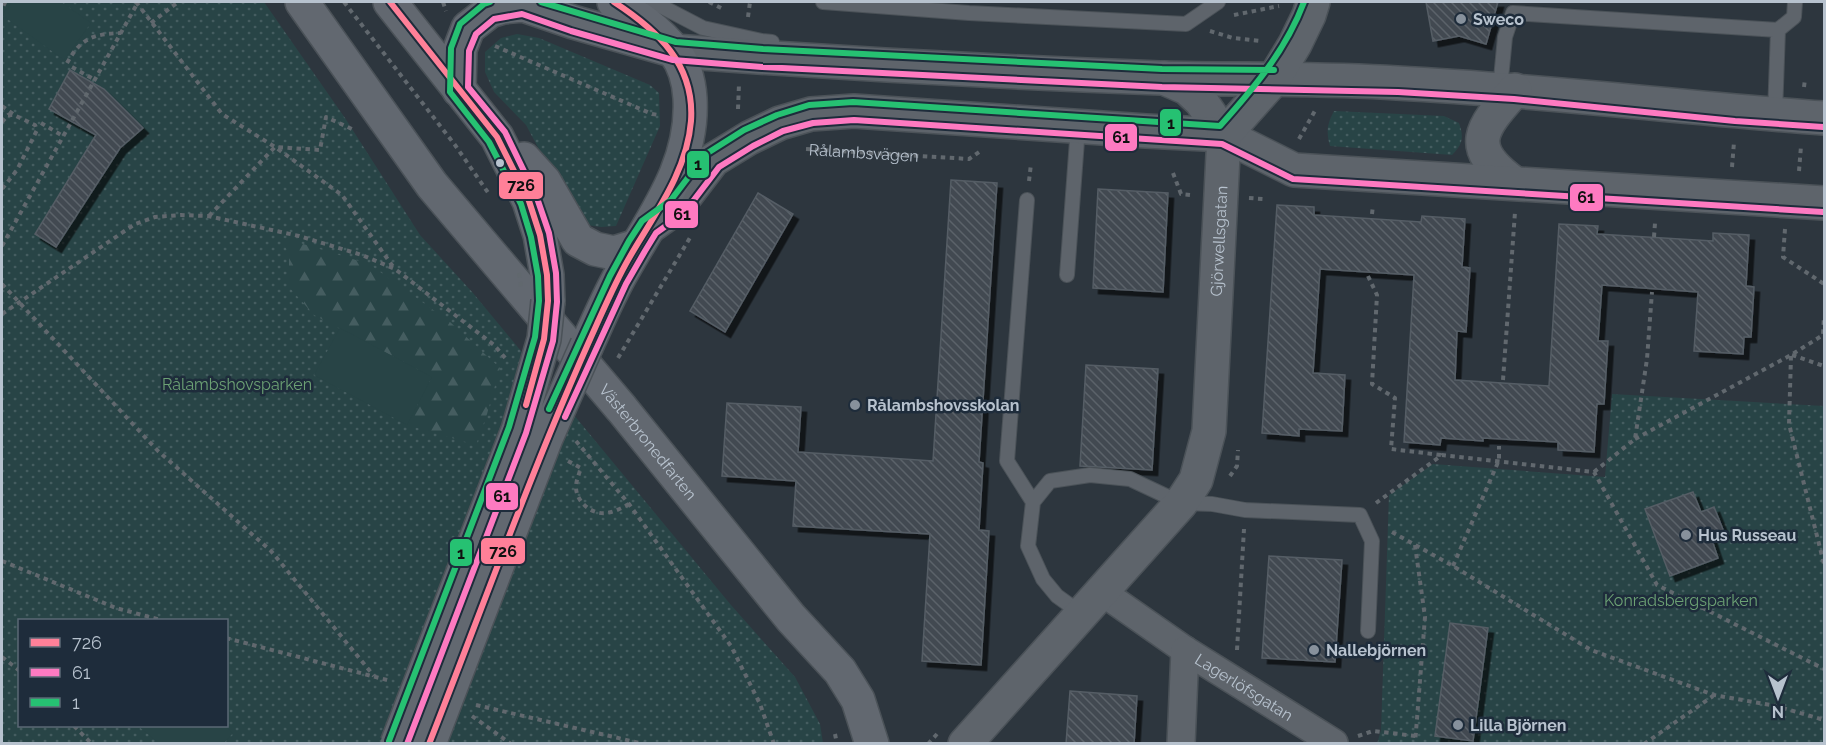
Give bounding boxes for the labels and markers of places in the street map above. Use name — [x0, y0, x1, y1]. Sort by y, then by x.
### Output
place label: Sweco — [1473, 10, 1524, 29]
marker: Sweco — [1454, 12, 1468, 26]
unlabelled marker — [494, 157, 506, 169]
place label: Rålambshovsskolan — [867, 396, 1019, 415]
marker: Rålambshovsskolan — [848, 398, 862, 412]
place label: Hus Russeau — [1698, 526, 1797, 545]
marker: Hus Russeau — [1679, 528, 1693, 542]
place label: Nallebjörnen — [1326, 641, 1426, 660]
marker: Nallebjörnen — [1307, 643, 1321, 657]
place label: Lilla Björnen — [1470, 716, 1566, 735]
marker: Lilla Björnen — [1451, 718, 1465, 732]

